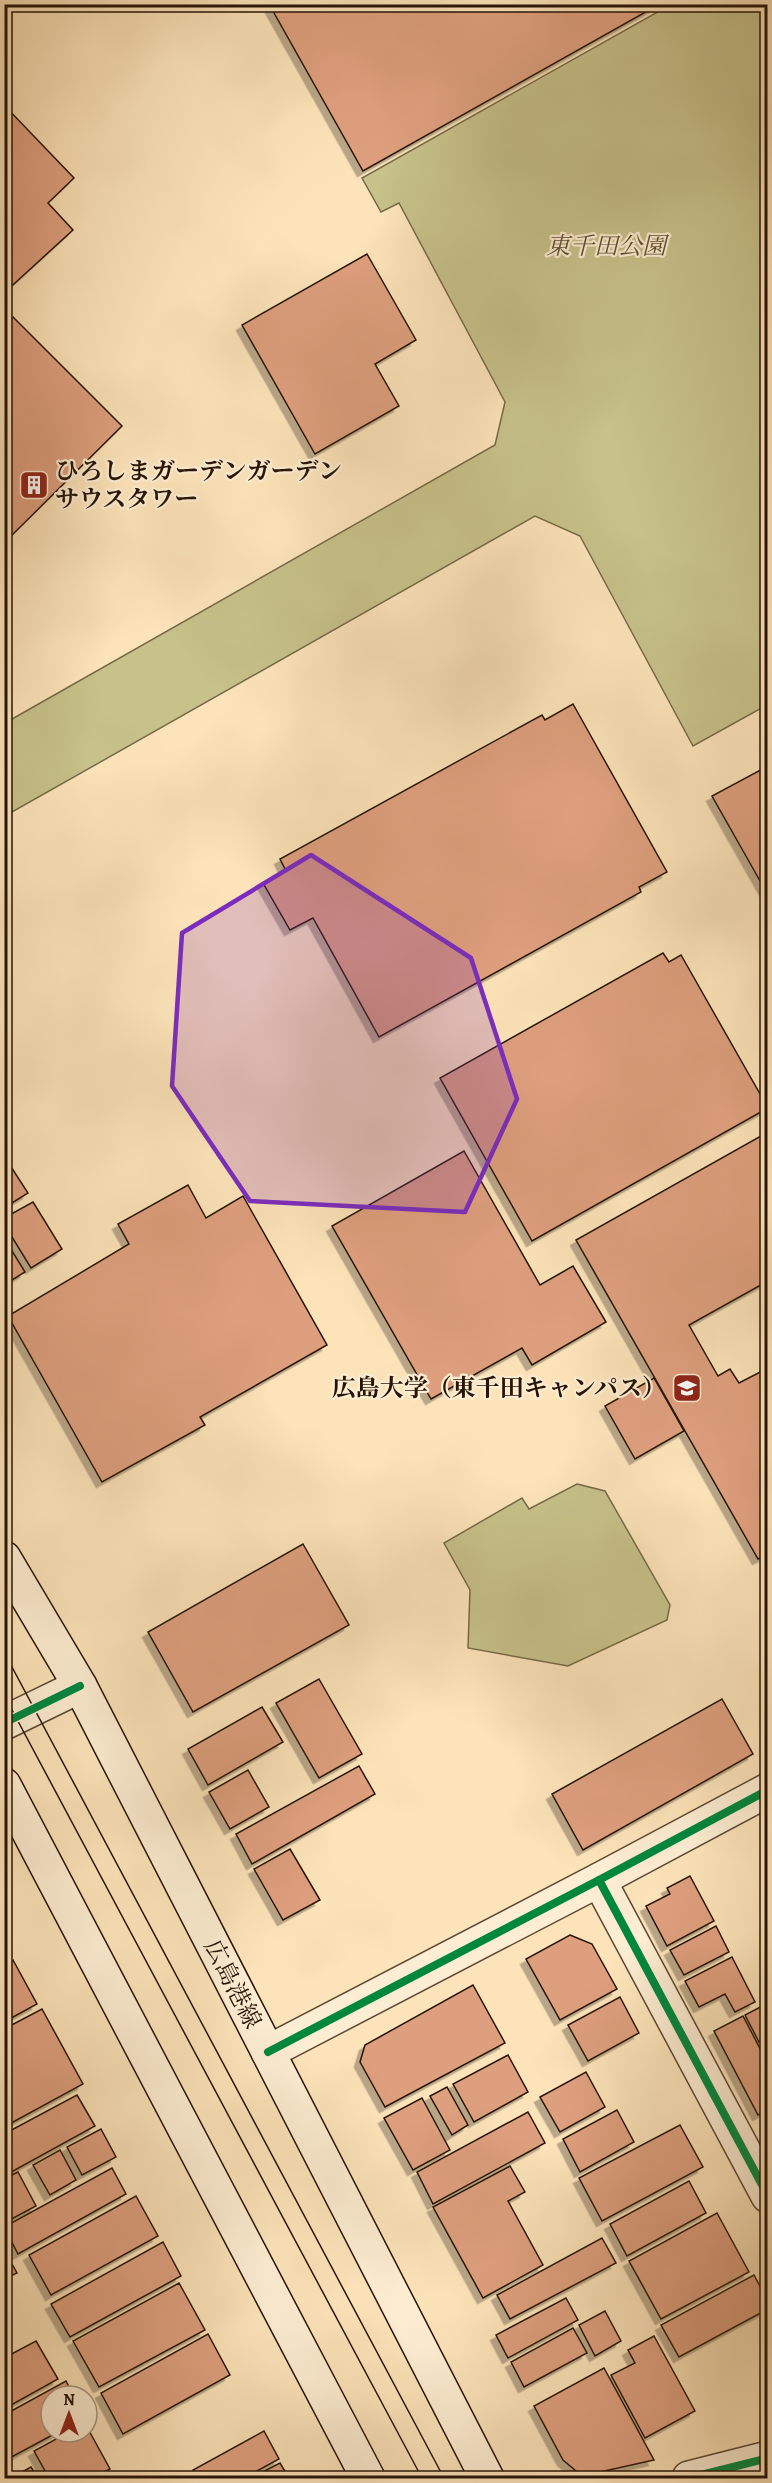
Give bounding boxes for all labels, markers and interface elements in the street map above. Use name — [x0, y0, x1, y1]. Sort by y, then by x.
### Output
park label: 東千田公園 — [546, 230, 670, 262]
place label: ひろしまガーデンガーデン サウスタワー — [55, 455, 342, 515]
building icon: ひろしまガーデンガーデン サウスタワー — [18, 469, 50, 501]
place label: 広島大学（東千田キャンパス） — [332, 1372, 666, 1404]
school or university icon: 広島大学（東千田キャンパス） — [671, 1372, 703, 1404]
street label: 広島港線 — [197, 1934, 269, 2034]
north arrow — [39, 2384, 99, 2444]
text: N — [63, 2389, 75, 2411]

